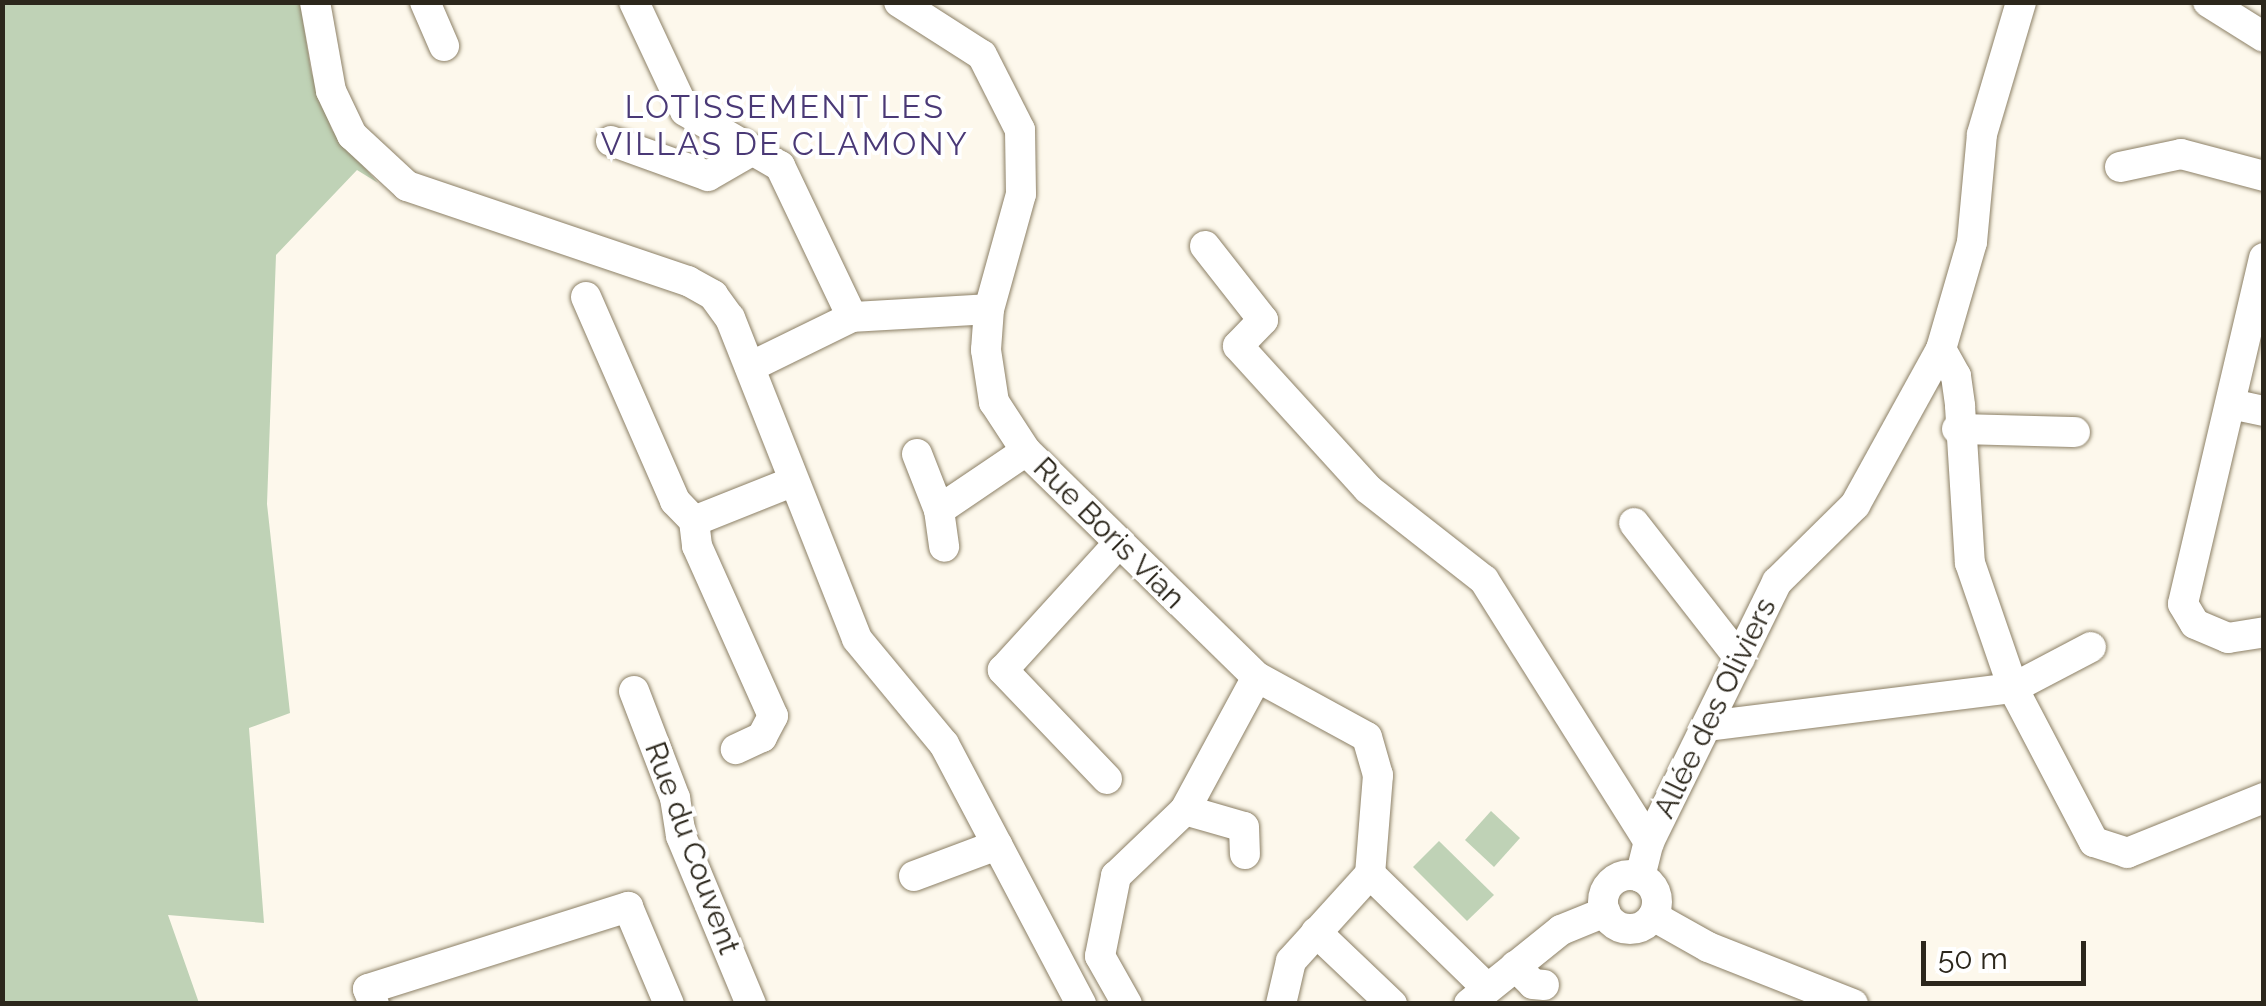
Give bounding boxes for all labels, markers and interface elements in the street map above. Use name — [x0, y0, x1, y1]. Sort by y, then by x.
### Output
district label: LOTISSEMENT LES VILLAS DE CLAMONY — [601, 89, 969, 164]
street label: Rue Boris Vian — [1025, 449, 1193, 617]
street label: Allée des Oliviers — [1646, 592, 1784, 824]
street label: Rue du Couvent — [637, 737, 747, 959]
scale bar — [1926, 921, 2091, 983]
text: 50 m — [1938, 941, 2008, 976]

